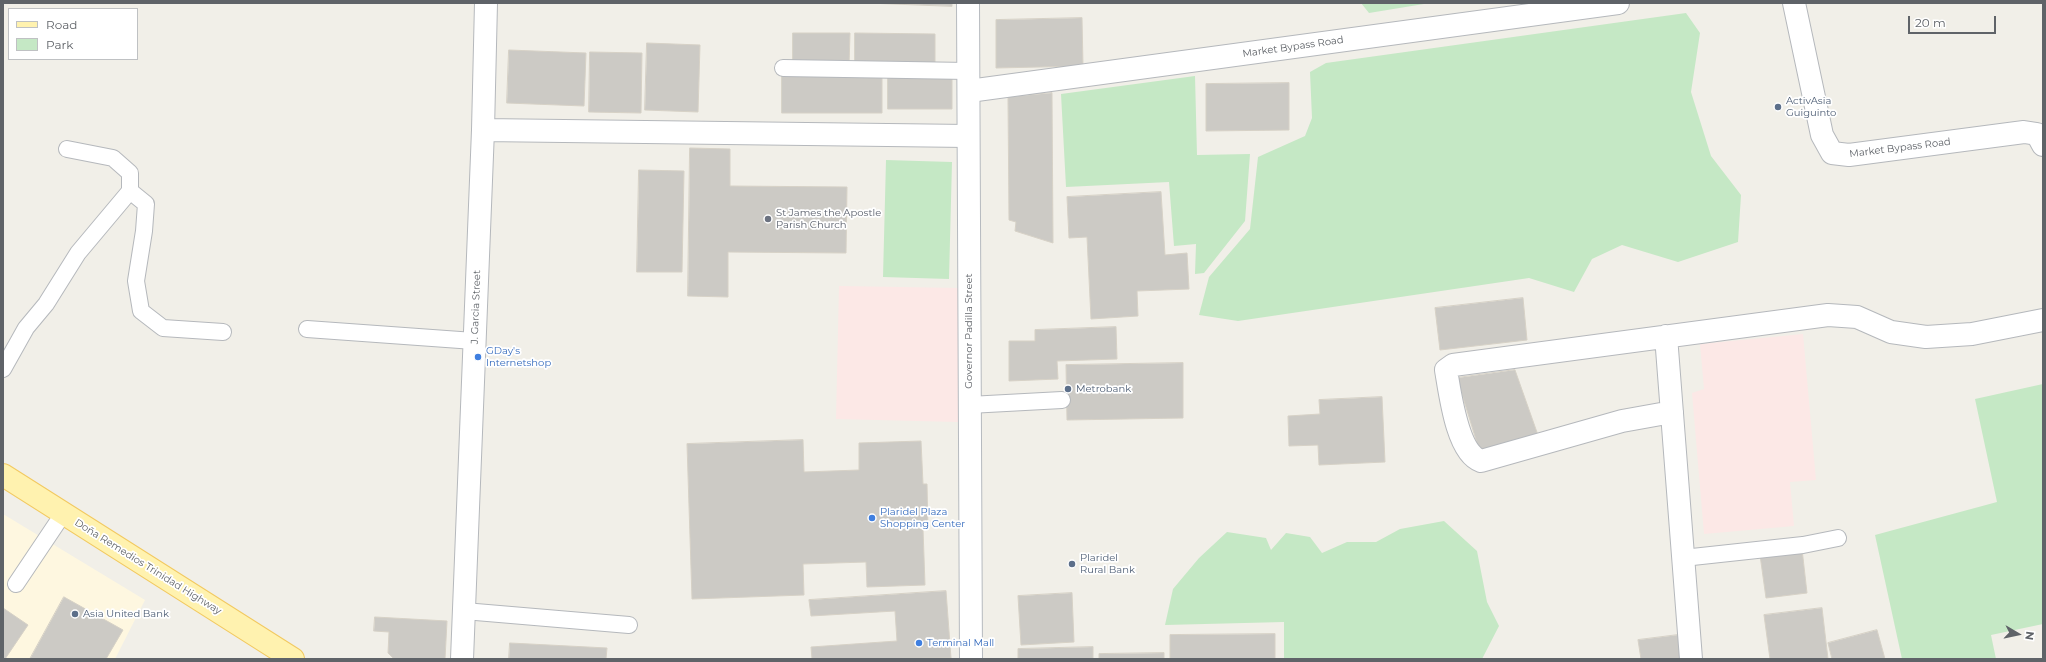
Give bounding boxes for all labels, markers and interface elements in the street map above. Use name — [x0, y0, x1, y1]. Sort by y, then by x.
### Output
legend — [8, 8, 138, 60]
scale bar — [1910, 8, 1998, 34]
text: 20 m — [1915, 15, 1946, 30]
text: Road — [46, 17, 77, 32]
street label: Market Bypass Road — [1242, 34, 1344, 60]
text: Park — [46, 37, 73, 52]
place label: ActivAsia Guiguinto — [1786, 95, 1836, 118]
marker: ActivAsia Guiguinto — [1773, 102, 1783, 112]
street label: Market Bypass Road — [1849, 136, 1951, 160]
place label: St James the Apostle Parish Church — [776, 207, 881, 230]
marker: St James the Apostle Parish Church — [763, 214, 773, 224]
street label: J. Garcia Street — [469, 270, 483, 344]
street label: Governor Padilla Street — [963, 273, 975, 389]
place label: GDay's Internetshop — [486, 345, 551, 368]
marker: GDay's Internetshop — [473, 352, 483, 362]
place label: Metrobank — [1076, 383, 1131, 395]
marker: Metrobank — [1063, 384, 1073, 394]
place label: Plaridel Plaza Shopping Center — [880, 506, 965, 530]
marker: Plaridel Plaza Shopping Center — [867, 513, 877, 523]
street label: Doña Remedios Trinidad Highway — [72, 517, 224, 617]
place label: Plaridel Rural Bank — [1080, 552, 1135, 576]
marker: Plaridel Rural Bank — [1067, 559, 1077, 569]
place label: Asia United Bank — [83, 608, 169, 620]
marker: Asia United Bank — [70, 609, 80, 619]
north arrow — [1998, 614, 2038, 654]
text: N — [2022, 630, 2037, 641]
place label: Terminal Mall — [927, 637, 994, 649]
marker: Terminal Mall — [914, 638, 924, 648]

